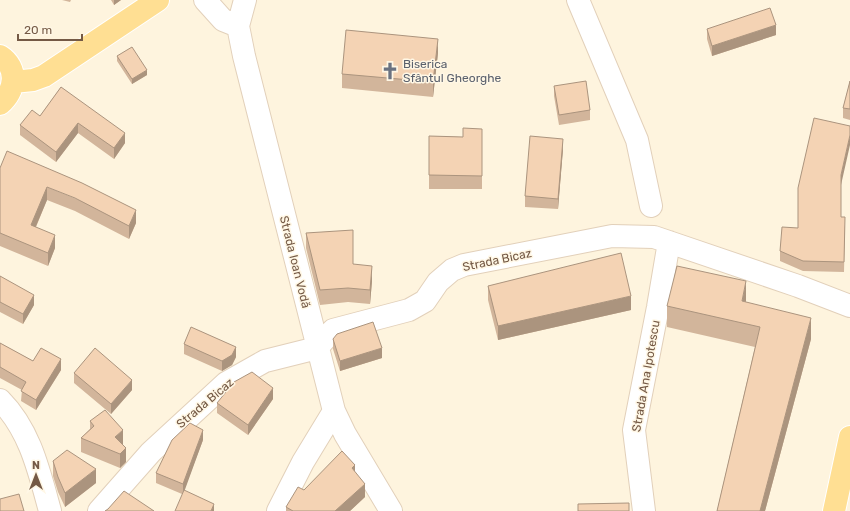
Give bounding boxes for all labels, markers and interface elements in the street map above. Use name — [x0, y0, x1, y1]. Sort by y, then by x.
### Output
scale bar — [18, 16, 82, 42]
text: 20 m — [24, 23, 52, 37]
place label: Biserica Sfântul Gheorghe — [403, 57, 502, 85]
church icon: Biserica Sfântul Gheorghe — [380, 61, 400, 81]
street label: Strada Ioan Vodă — [277, 214, 313, 310]
street label: Strada Bicaz — [461, 246, 533, 274]
street label: Strada Ana Ipotescu — [629, 319, 663, 433]
street label: Strada Bicaz — [174, 375, 236, 431]
north arrow — [16, 455, 56, 495]
text: N — [32, 459, 40, 472]

